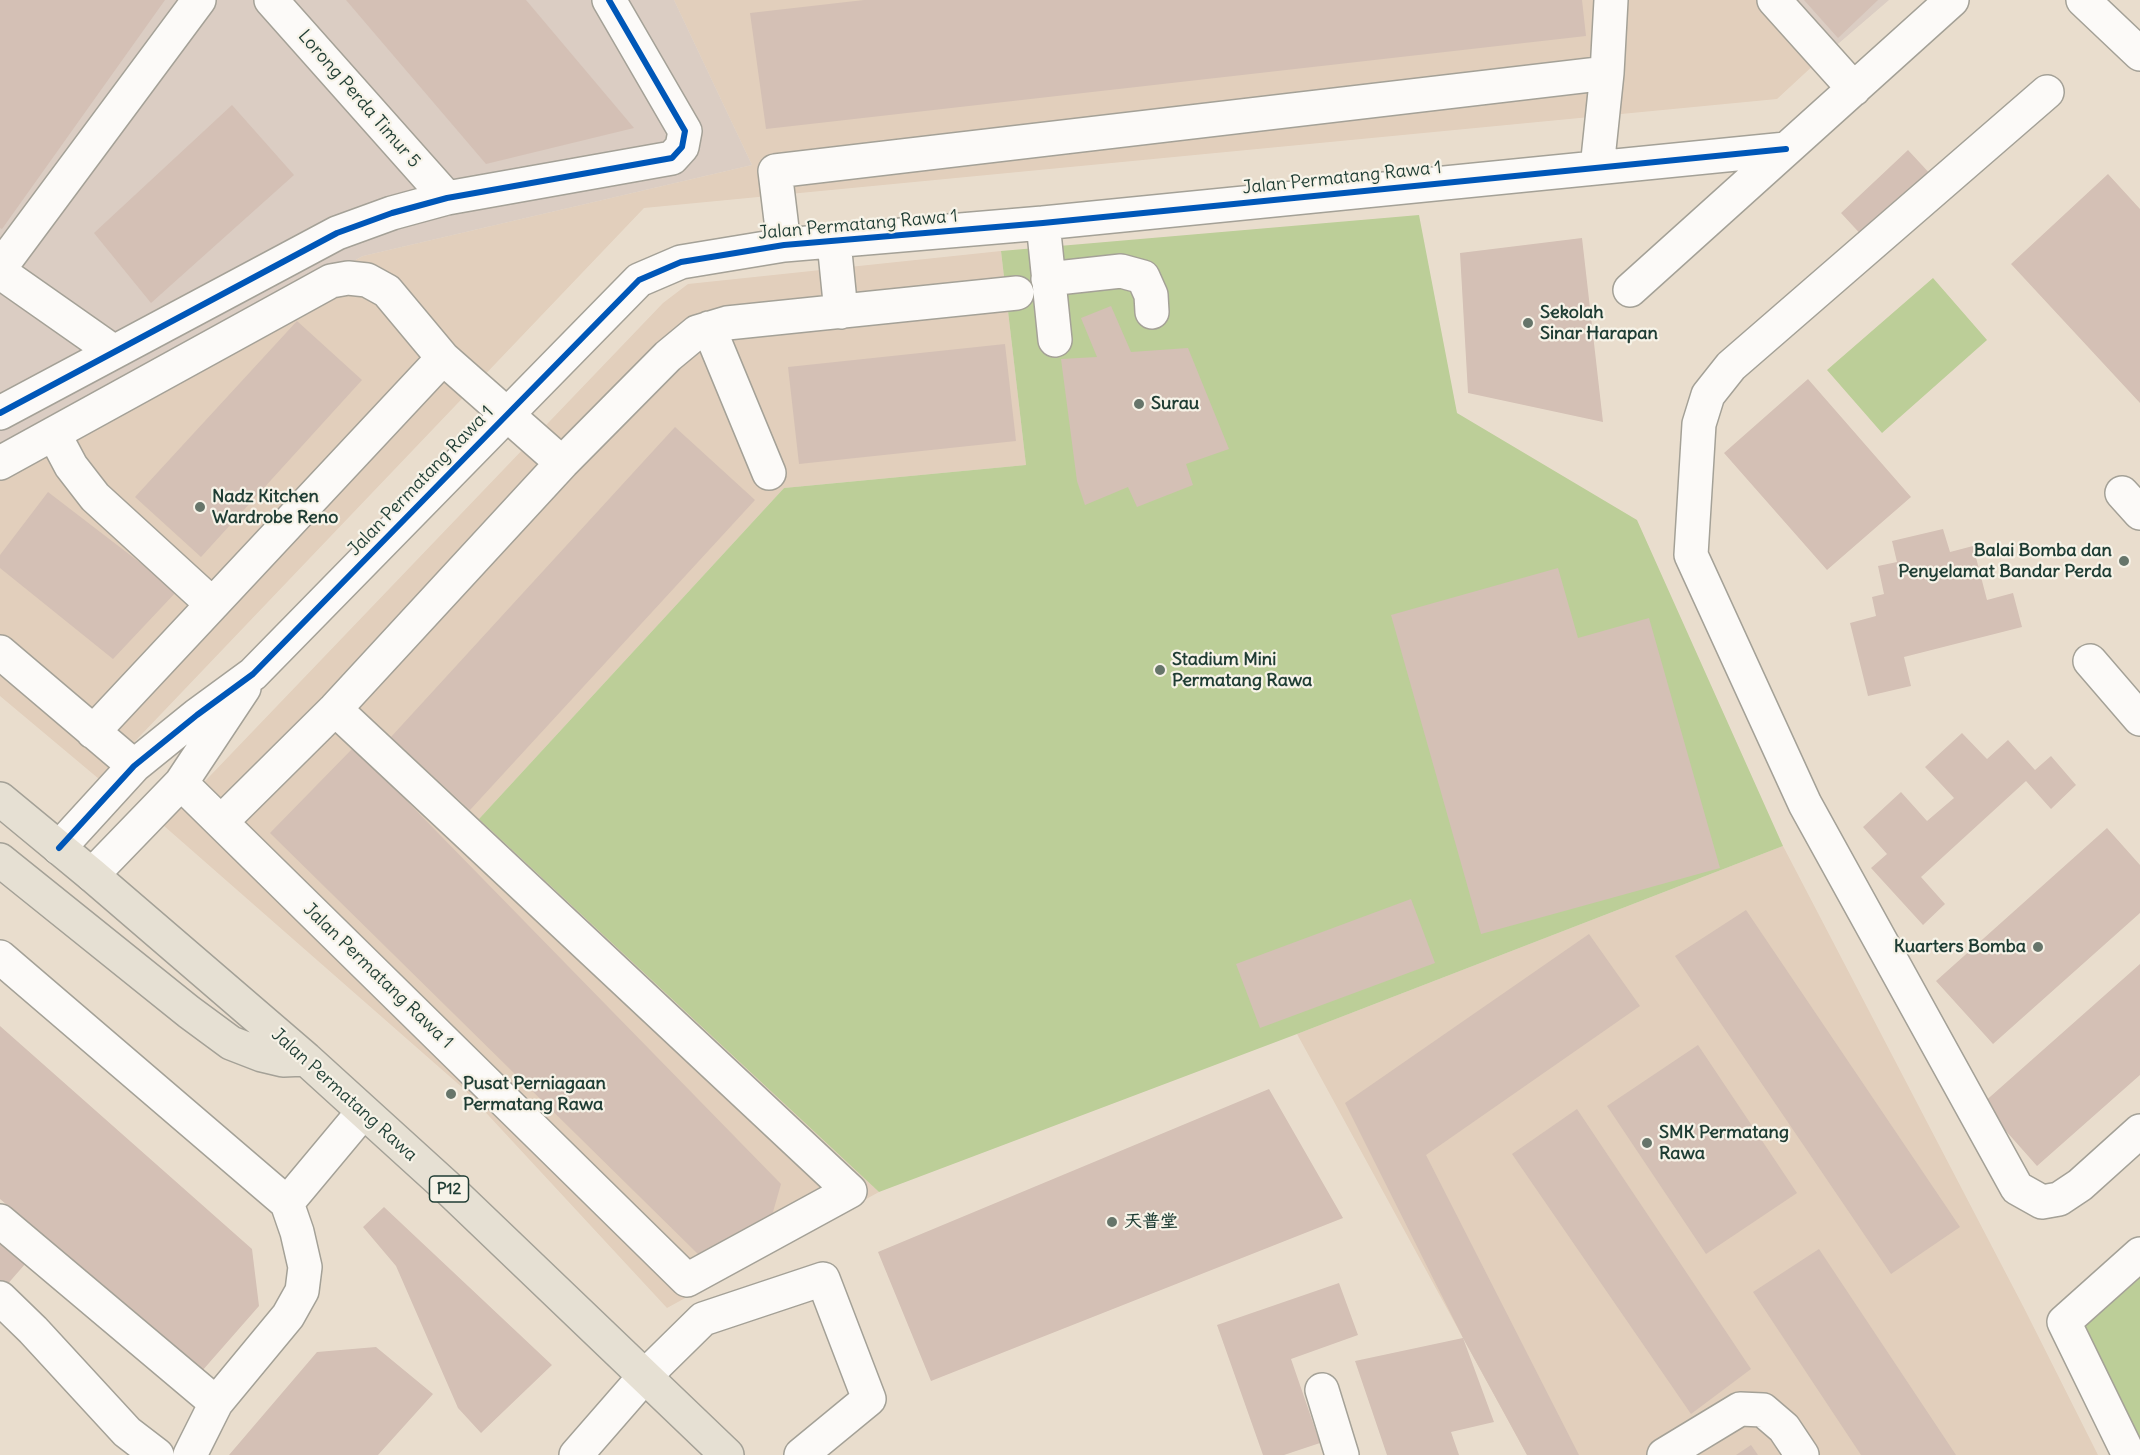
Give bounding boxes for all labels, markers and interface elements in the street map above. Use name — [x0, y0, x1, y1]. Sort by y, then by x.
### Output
street label: Lorong Perda Timur 5 — [293, 26, 425, 172]
street label: Jalan Permatang Rawa 1 — [1241, 157, 1443, 199]
street label: Jalan Permatang Rawa 1 — [757, 206, 959, 244]
place label: Sekolah Sinar Harapan — [1540, 302, 1658, 344]
marker: Sekolah Sinar Harapan — [1521, 316, 1535, 330]
place label: Surau — [1151, 393, 1199, 415]
marker: Surau — [1132, 397, 1146, 411]
street label: Jalan Permatang Rawa 1 — [344, 401, 498, 561]
place label: Nadz Kitchen Wardrobe Reno — [212, 486, 338, 528]
marker: Nadz Kitchen Wardrobe Reno — [193, 500, 207, 514]
place label: Balai Bomba dan Penyelamat Bandar Perda — [1898, 540, 2112, 582]
marker: Balai Bomba dan Penyelamat Bandar Perda — [2117, 554, 2131, 568]
place label: Stadium Mini Permatang Rawa — [1172, 649, 1312, 692]
marker: Stadium Mini Permatang Rawa — [1153, 663, 1167, 677]
street label: Jalan Permatang Rawa 1 — [298, 899, 458, 1053]
place label: Kuarters Bomba — [1894, 936, 2026, 958]
marker: Kuarters Bomba — [2031, 940, 2045, 954]
street label: Jalan Permatang Rawa — [267, 1024, 421, 1166]
place label: Pusat Perniagaan Permatang Rawa — [463, 1073, 606, 1116]
marker: Pusat Perniagaan Permatang Rawa — [444, 1087, 458, 1101]
place label: SMK Permatang Rawa — [1659, 1122, 1789, 1164]
marker: SMK Permatang Rawa — [1640, 1136, 1654, 1150]
road number: P12 — [430, 1176, 468, 1202]
place label: 天普堂 — [1124, 1211, 1178, 1233]
marker: 天普堂 — [1105, 1215, 1119, 1229]

